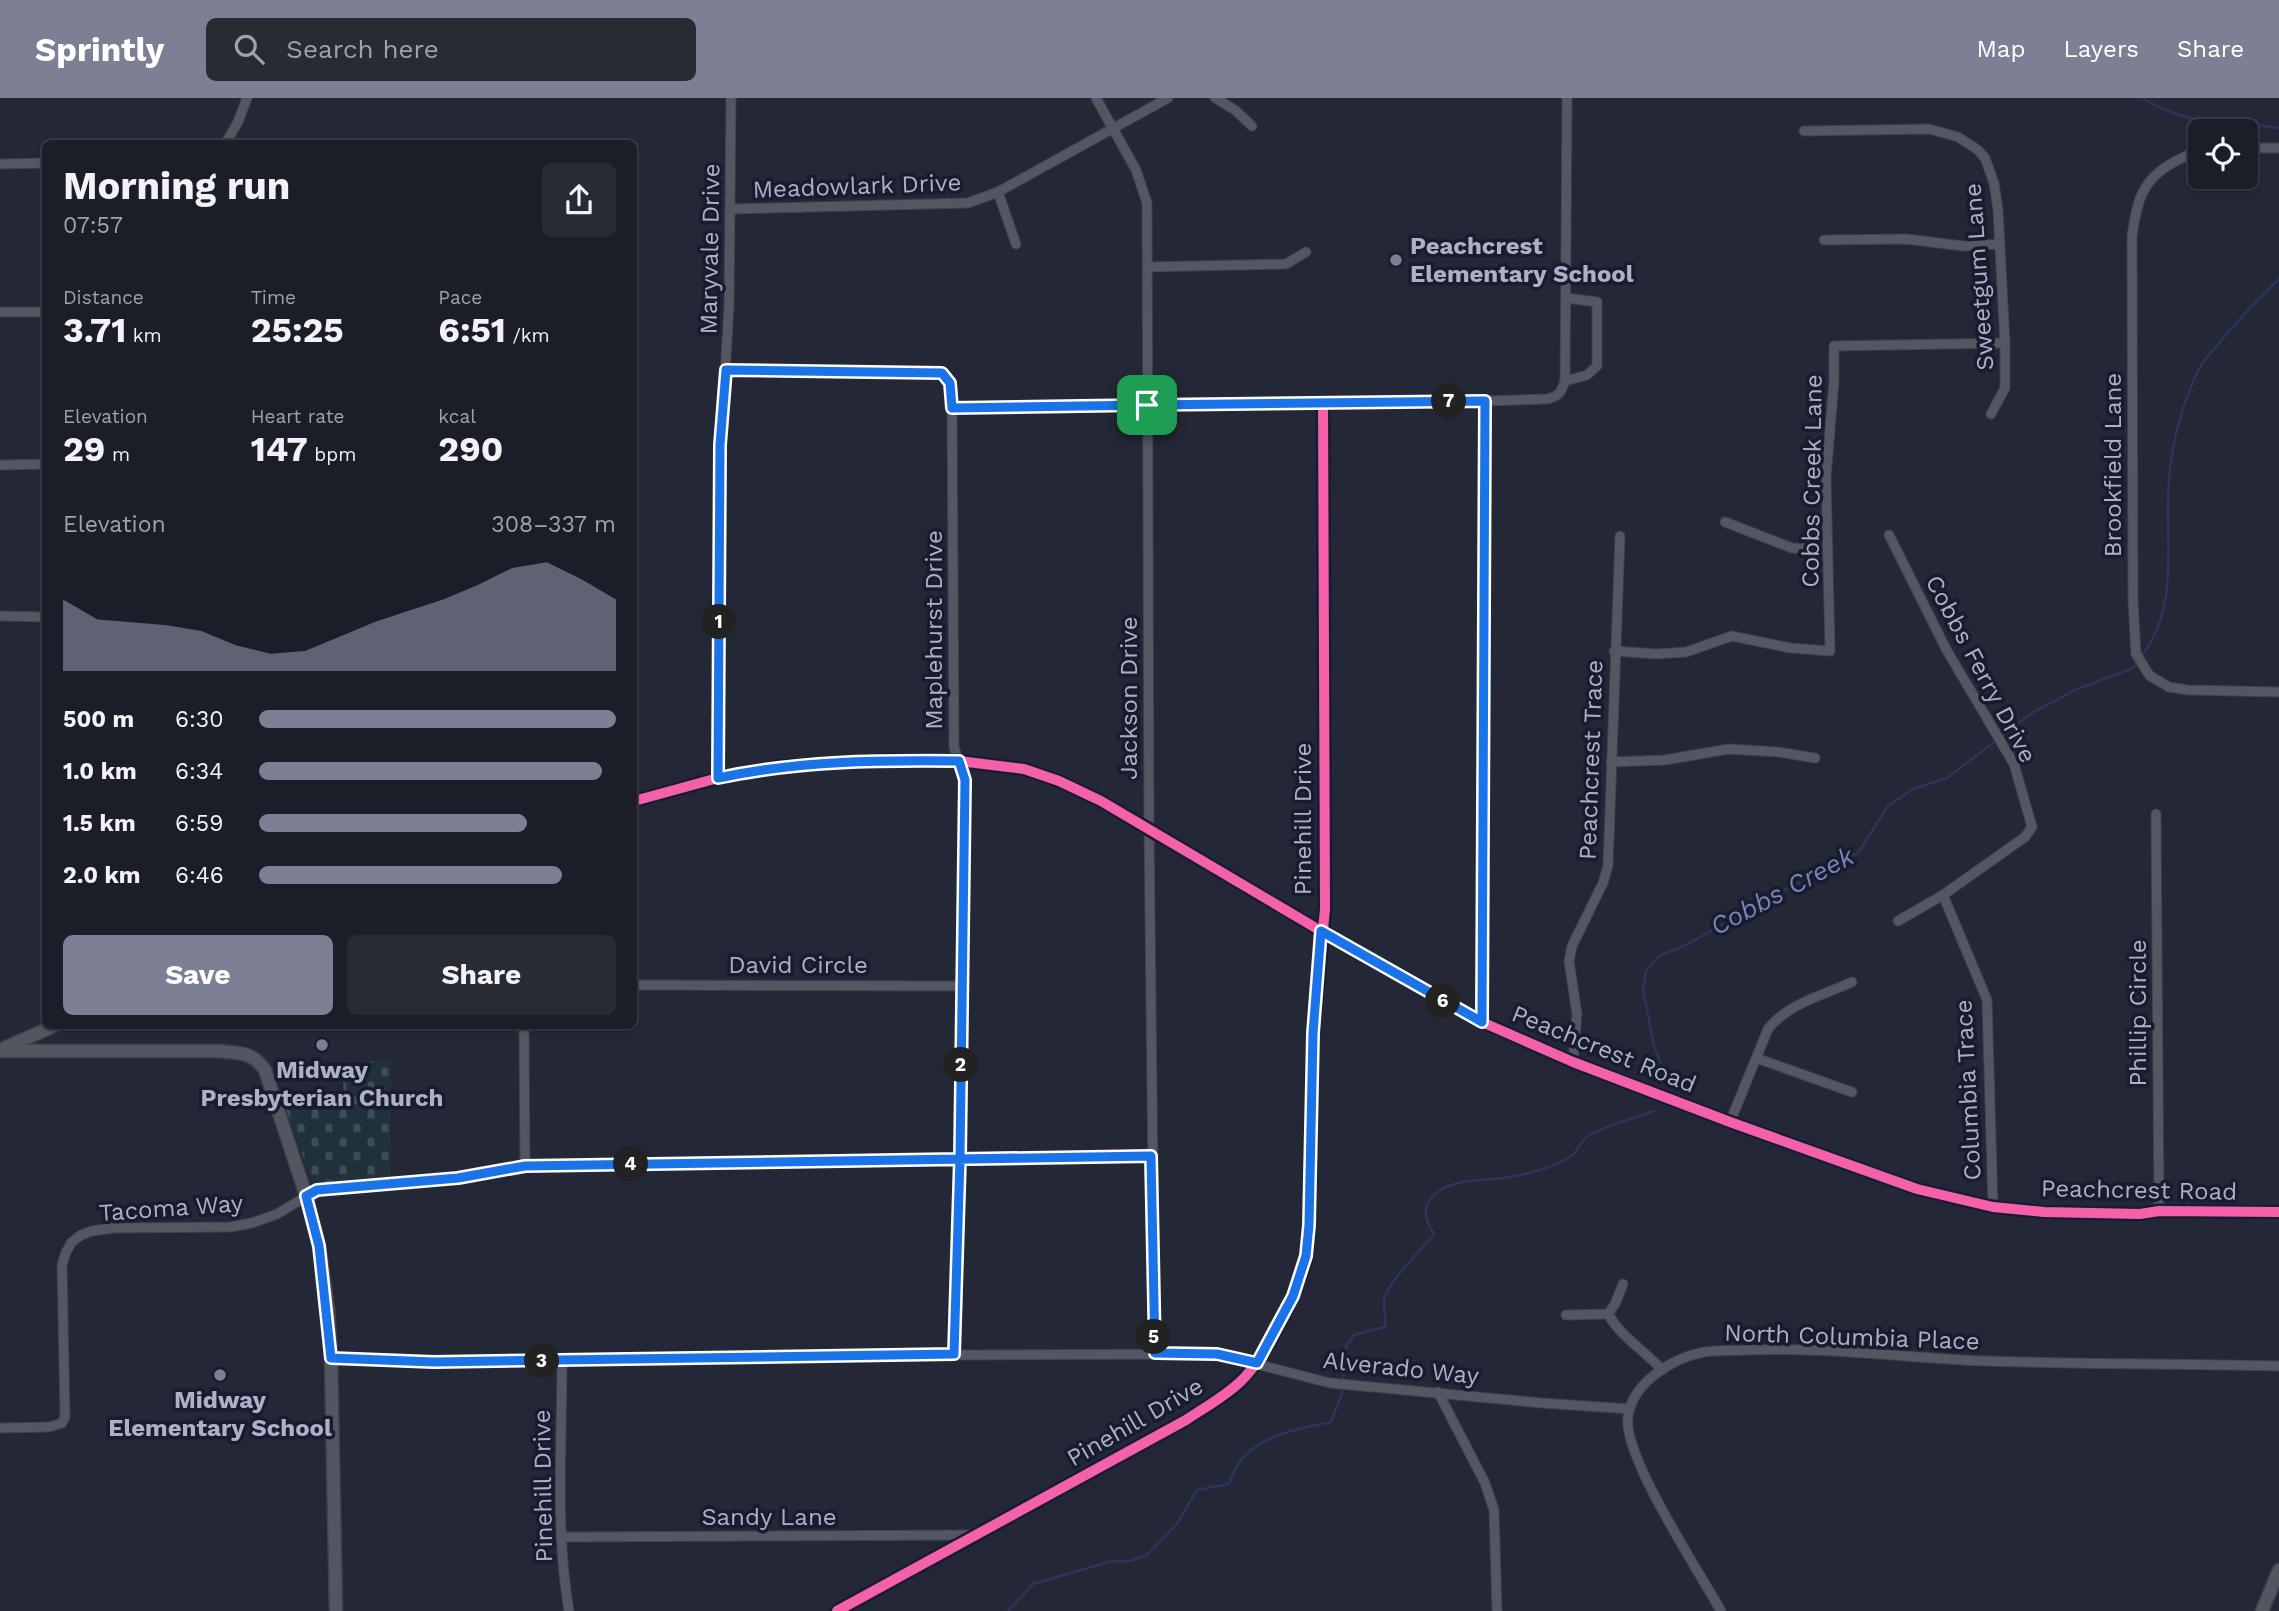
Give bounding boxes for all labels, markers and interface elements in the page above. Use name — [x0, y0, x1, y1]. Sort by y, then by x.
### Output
search box — [206, 18, 696, 81]
text: Sprintly — [35, 30, 164, 69]
icon: search — [230, 30, 268, 68]
text: Search here — [286, 34, 439, 64]
text: Map — [1977, 35, 2025, 63]
text: Layers — [2063, 35, 2139, 63]
text: Share — [2177, 35, 2244, 63]
map controls — [2188, 119, 2258, 189]
button: locate — [2188, 119, 2258, 189]
button: share — [542, 163, 616, 237]
street label: Maryvale Drive — [695, 163, 725, 335]
text: Morning run — [63, 164, 290, 208]
street label: Meadowlark Drive — [752, 168, 962, 204]
street label: Sweetgum Lane — [1958, 182, 2000, 372]
text: 07:57 — [63, 212, 123, 239]
place label: Peachcrest Elementary School — [1410, 232, 1634, 288]
marker: Peachcrest Elementary School — [1388, 252, 1404, 268]
text: Distance — [63, 286, 144, 309]
text: Time — [251, 286, 296, 309]
text: Pace — [438, 286, 482, 309]
text: 3.71 — [63, 309, 126, 351]
text: 25:25 — [251, 309, 344, 351]
text: 6:51 — [438, 309, 506, 351]
text: km — [126, 324, 162, 347]
text: /km — [506, 324, 550, 347]
street label: Brookfield Lane — [2099, 373, 2127, 557]
street label: Cobbs Creek Lane — [1796, 374, 1828, 588]
pin — [1117, 375, 1177, 435]
pin: 7 — [1432, 384, 1466, 418]
icon: arrive — [1128, 386, 1166, 424]
text: 7 — [1443, 389, 1454, 412]
text: Elevation — [63, 405, 148, 428]
text: Heart rate — [251, 405, 345, 428]
text: kcal — [438, 405, 476, 428]
text: 29 — [63, 428, 105, 470]
text: 147 — [251, 428, 308, 470]
text: 290 — [438, 428, 503, 470]
text: m — [105, 443, 130, 466]
text: bpm — [308, 443, 356, 466]
text: Elevation — [63, 511, 166, 538]
text: 308–337 m — [491, 511, 616, 538]
street label: Maplehurst Drive — [920, 530, 948, 730]
street label: Cobbs Ferry Drive — [1920, 571, 2042, 767]
pin: 1 — [702, 604, 736, 640]
text: 1 — [714, 610, 723, 633]
street label: Jackson Drive — [1115, 616, 1143, 780]
street label: Peachcrest Trace — [1574, 659, 1608, 861]
text: 500 m — [63, 706, 134, 733]
text: 6:30 — [175, 706, 224, 733]
street label: Pinehill Drive — [1289, 743, 1317, 895]
text: 1.0 km — [63, 758, 137, 785]
text: 6:34 — [175, 758, 223, 785]
text: 1.5 km — [63, 810, 136, 837]
text: 6:59 — [175, 810, 223, 837]
water label: Cobbs Creek — [1705, 840, 1859, 941]
text: 2.0 km — [63, 862, 141, 889]
text: 6:46 — [175, 862, 224, 889]
button: Save — [63, 935, 333, 1015]
button: Share — [347, 935, 616, 1015]
street label: Phillip Circle — [2124, 939, 2152, 1087]
street label: David Circle — [728, 951, 868, 979]
pin: 6 — [1426, 984, 1460, 1018]
text: 6 — [1437, 989, 1448, 1012]
street label: Peachcrest Road — [1508, 999, 1700, 1099]
street label: Columbia Trace — [1949, 999, 1987, 1181]
marker: Midway Presbyterian Church — [314, 1037, 330, 1053]
pin: 2 — [944, 1048, 978, 1082]
text: 2 — [955, 1053, 966, 1076]
place label: Midway Presbyterian Church — [201, 1056, 443, 1112]
pin: 4 — [614, 1146, 648, 1182]
text: 4 — [624, 1152, 637, 1175]
street label: Peachcrest Road — [2041, 1174, 2237, 1206]
street label: Tacoma Way — [98, 1189, 245, 1227]
street label: North Columbia Place — [1724, 1319, 1980, 1355]
pin: 5 — [1136, 1320, 1172, 1354]
text: 5 — [1148, 1325, 1159, 1348]
pin: 3 — [524, 1344, 560, 1378]
street label: Alverado Way — [1322, 1346, 1481, 1390]
text: 3 — [536, 1349, 547, 1372]
marker: Midway Elementary School — [212, 1367, 228, 1383]
street label: Pinehill Drive — [1062, 1372, 1208, 1472]
place label: Midway Elementary School — [108, 1386, 332, 1442]
street label: Pinehill Drive — [528, 1409, 558, 1563]
street label: Sandy Lane — [701, 1503, 837, 1531]

